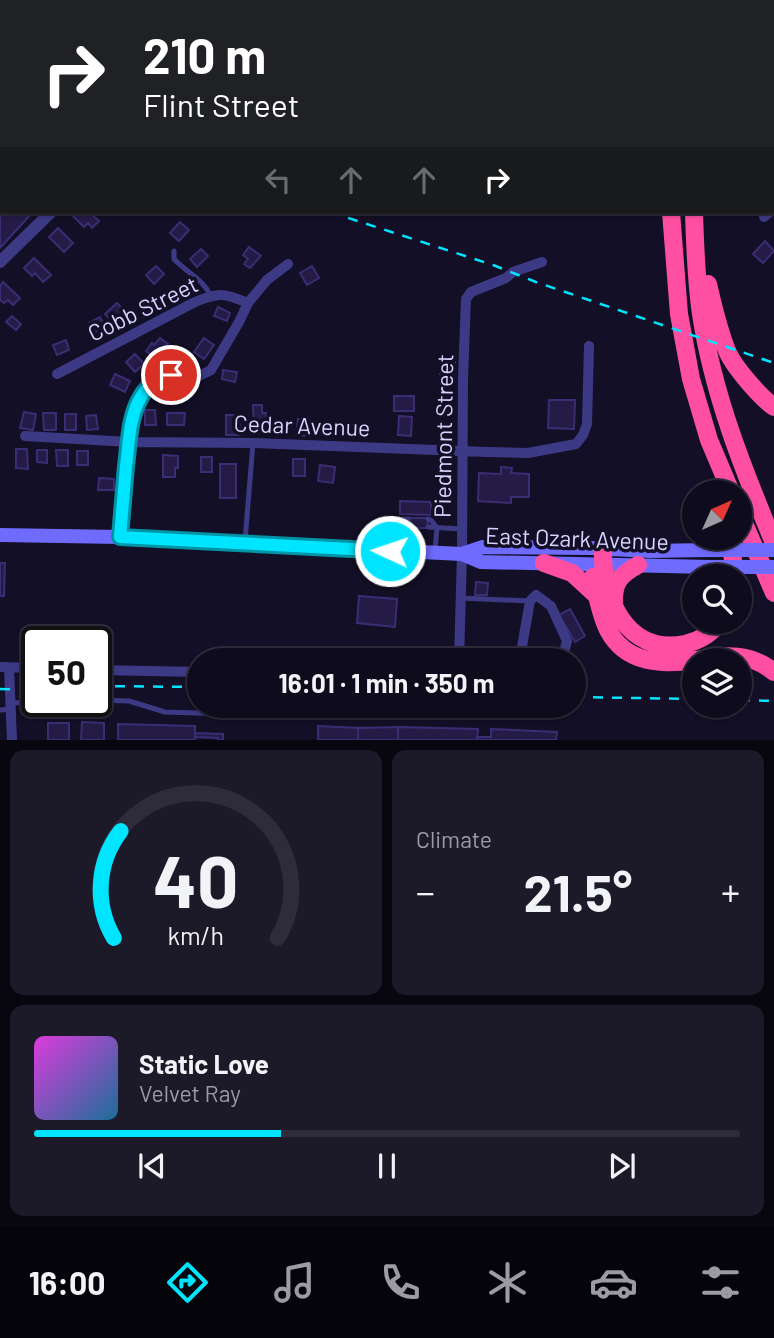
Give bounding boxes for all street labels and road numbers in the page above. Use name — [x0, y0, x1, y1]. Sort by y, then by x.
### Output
street label: Cobb Street — [83, 269, 202, 347]
street label: Piedmont Street — [428, 354, 458, 518]
street label: Cedar Avenue — [233, 409, 371, 441]
street label: East Ozark Avenue — [485, 521, 669, 555]

